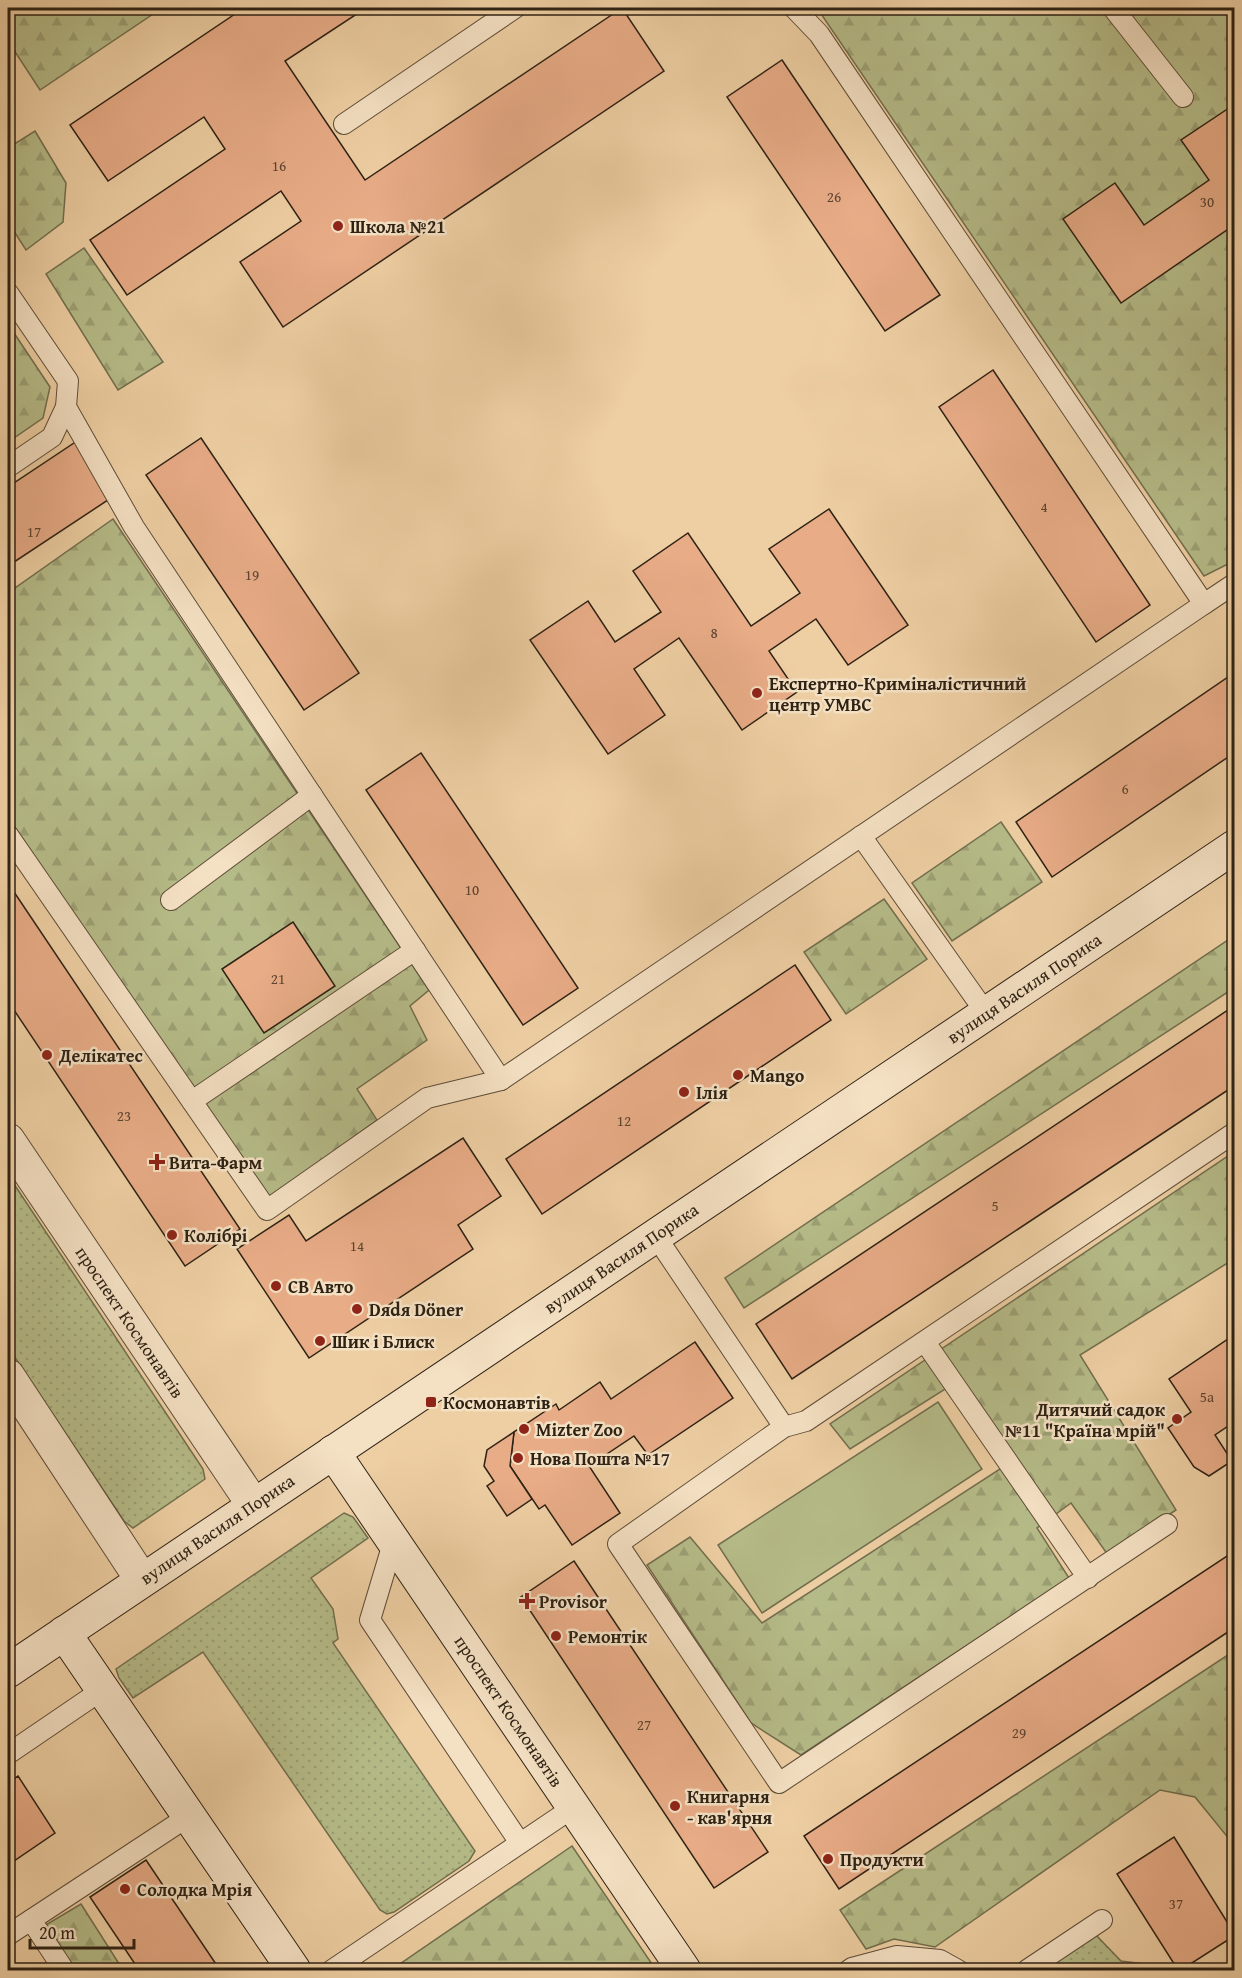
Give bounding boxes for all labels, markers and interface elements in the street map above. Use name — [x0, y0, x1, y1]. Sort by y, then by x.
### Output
house number: 16 — [272, 155, 286, 176]
house number: 26 — [827, 186, 841, 207]
house number: 30 — [1200, 191, 1214, 212]
place label: Школа №21 — [350, 213, 446, 240]
marker: Школа №21 — [331, 219, 345, 233]
house number: 4 — [1040, 496, 1048, 517]
house number: 17 — [27, 521, 41, 542]
house number: 19 — [245, 564, 259, 585]
house number: 8 — [710, 622, 718, 643]
place label: Експертно-Криміналістичний центр УМВС — [769, 670, 1026, 718]
marker: Експертно-Криміналістичний центр УМВС — [750, 686, 764, 700]
house number: 6 — [1121, 778, 1129, 799]
house number: 10 — [465, 879, 479, 900]
street label: вулиця Василя Порика — [941, 926, 1107, 1050]
house number: 21 — [271, 968, 285, 989]
place label: Делікатес — [58, 1042, 143, 1069]
marker: Делікатес — [40, 1048, 54, 1062]
place label: Mango — [750, 1062, 805, 1089]
marker: Mango — [731, 1068, 745, 1082]
place label: Ілія — [696, 1079, 728, 1106]
marker: Ілія — [677, 1085, 691, 1099]
house number: 23 — [117, 1105, 131, 1126]
house number: 12 — [617, 1110, 631, 1131]
place label: Вита-Фарм — [169, 1149, 263, 1176]
marker: Вита-Фарм — [150, 1155, 164, 1169]
house number: 5 — [991, 1195, 999, 1216]
street label: вулиця Василя Порика — [538, 1196, 704, 1320]
place label: Колібрі — [184, 1222, 248, 1249]
marker: Колібрі — [165, 1228, 179, 1242]
house number: 14 — [350, 1235, 364, 1256]
street label: проспект Космонавтів — [69, 1241, 191, 1404]
place label: СВ Авто — [288, 1273, 354, 1300]
marker: СВ Авто — [269, 1279, 283, 1293]
place label: Dяdя Döner — [369, 1296, 464, 1323]
marker: Dяdя Döner — [350, 1302, 364, 1316]
place label: Шик і Блиск — [332, 1328, 435, 1355]
marker: Шик і Блиск — [313, 1334, 327, 1348]
house number: 5а — [1200, 1386, 1215, 1407]
place label: Космонавтів — [443, 1389, 550, 1416]
marker: Космонавтів — [424, 1395, 438, 1409]
place label: Дитячий садок №11 "Країна мрій" — [1004, 1396, 1166, 1444]
marker: Дитячий садок №11 "Країна мрій" — [1170, 1412, 1184, 1426]
place label: Mizter Zoo — [536, 1416, 623, 1443]
marker: Mizter Zoo — [517, 1422, 531, 1436]
place label: Нова Пошта №17 — [530, 1445, 670, 1472]
marker: Нова Пошта №17 — [511, 1451, 525, 1465]
street label: вулиця Василя Порика — [134, 1467, 300, 1591]
place label: Provisor — [539, 1588, 608, 1615]
marker: Provisor — [520, 1594, 534, 1608]
place label: Ремонтік — [568, 1623, 648, 1650]
marker: Ремонтік — [549, 1629, 563, 1643]
street label: проспект Космонавтів — [448, 1630, 570, 1793]
house number: 27 — [637, 1714, 651, 1735]
house number: 29 — [1012, 1722, 1026, 1743]
place label: Книгарня - кав'ярня — [687, 1783, 772, 1831]
marker: Книгарня - кав'ярня — [668, 1799, 682, 1813]
place label: Продукти — [840, 1846, 924, 1873]
marker: Продукти — [821, 1852, 835, 1866]
place label: Солодка Мрія — [137, 1876, 252, 1903]
marker: Солодка Мрія — [118, 1882, 132, 1896]
house number: 37 — [1169, 1893, 1183, 1914]
scale bar — [30, 1912, 134, 1950]
text: 20 m — [39, 1919, 75, 1946]

